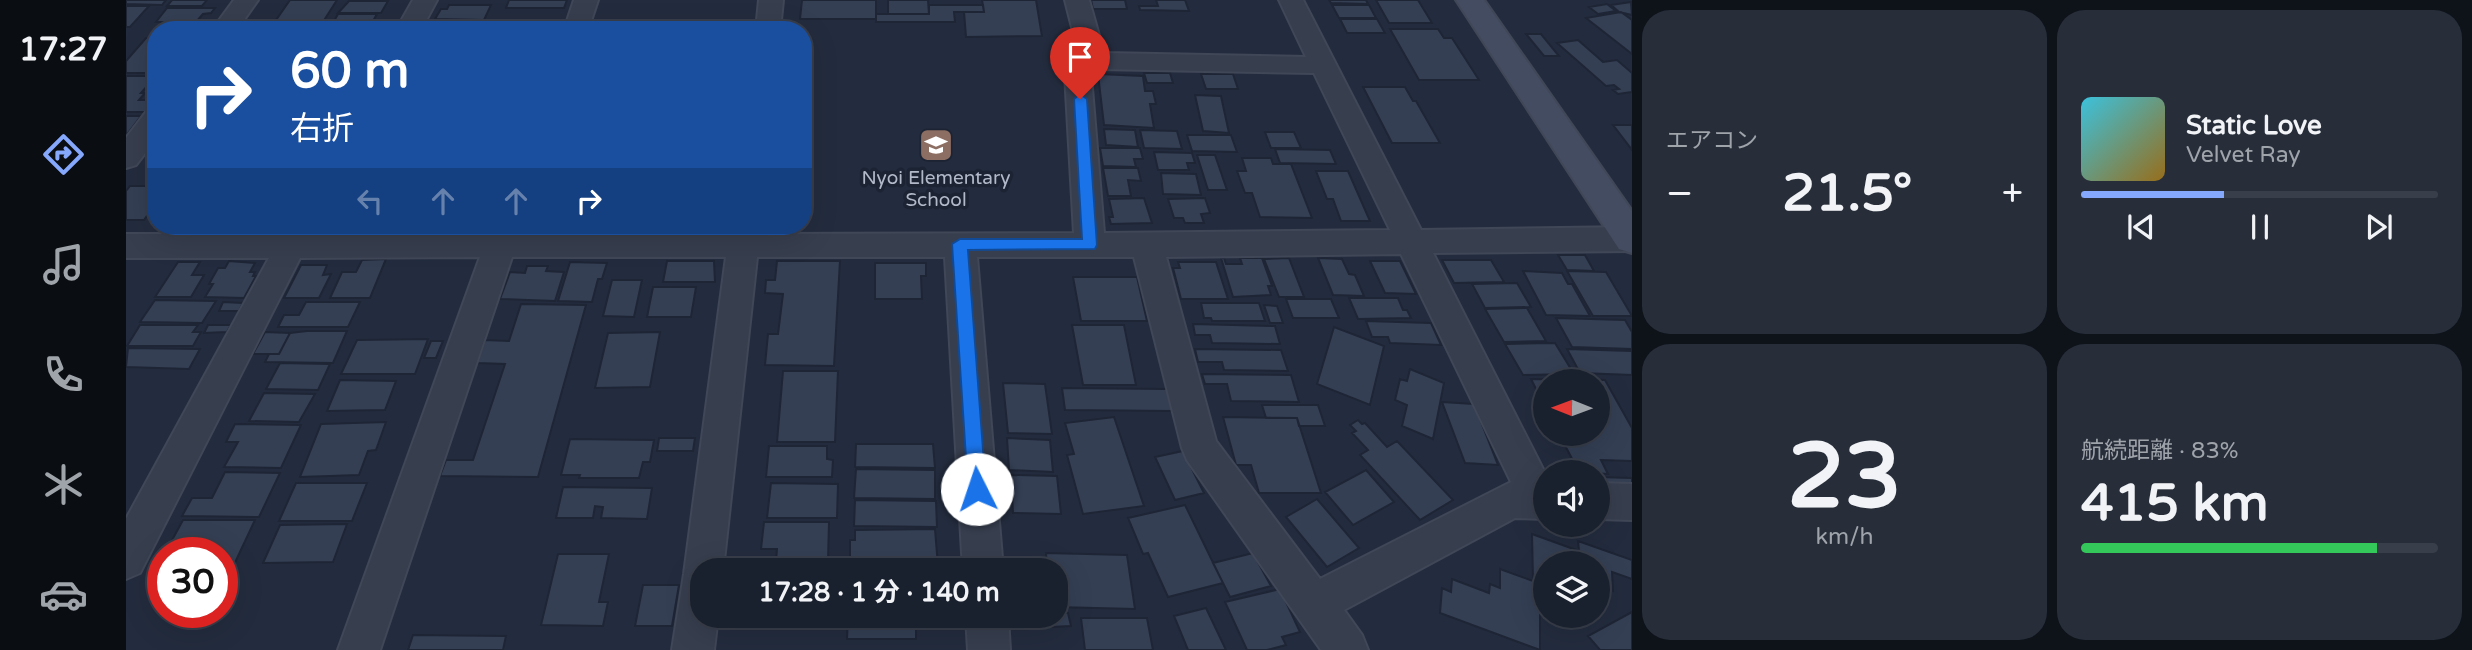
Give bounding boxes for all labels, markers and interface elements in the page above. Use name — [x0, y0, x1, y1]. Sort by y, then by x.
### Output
pin — [1050, 27, 1110, 99]
text: 17:27 — [19, 31, 107, 69]
icon: arrive — [1061, 38, 1099, 76]
text: 60 m — [290, 42, 409, 101]
icon: right — [175, 49, 266, 140]
text: 右折 — [290, 110, 354, 148]
text: Static Love — [2186, 110, 2322, 141]
school or university icon: Nyoi Elementary School — [917, 126, 955, 164]
text: エアコン — [1666, 127, 1758, 155]
icon: directions — [39, 130, 88, 179]
text: Velvet Ray — [2186, 141, 2301, 169]
text: 21.5° — [1782, 162, 1912, 225]
place label: Nyoi Elementary School — [862, 167, 1010, 211]
text: − — [1666, 171, 1693, 217]
text: + — [2002, 171, 2023, 217]
icon: left — [351, 182, 389, 220]
icon: ahead — [424, 182, 462, 220]
icon: ahead — [497, 182, 535, 220]
icon: right — [570, 182, 608, 220]
icon: previous — [2122, 208, 2160, 246]
icon: pause — [2241, 208, 2279, 246]
icon: next — [2360, 208, 2398, 246]
icon: music — [39, 240, 88, 289]
icon: phone — [39, 350, 88, 399]
north arrow — [1533, 369, 1610, 446]
map controls — [1533, 369, 1610, 628]
text: 23 — [1787, 422, 1902, 532]
text: 航続距離 · 83% — [2081, 437, 2239, 465]
position arrow — [940, 452, 1014, 526]
icon: climate — [39, 460, 88, 509]
button: sound — [1533, 460, 1610, 537]
text: 415 km — [2081, 472, 2269, 535]
text: km/h — [1816, 523, 1873, 551]
speed limit sign: 30 — [147, 537, 238, 628]
button: layers — [1533, 551, 1610, 628]
icon: car — [39, 570, 88, 619]
text: 17:28 · 1 分 · 140 m — [758, 577, 1000, 608]

